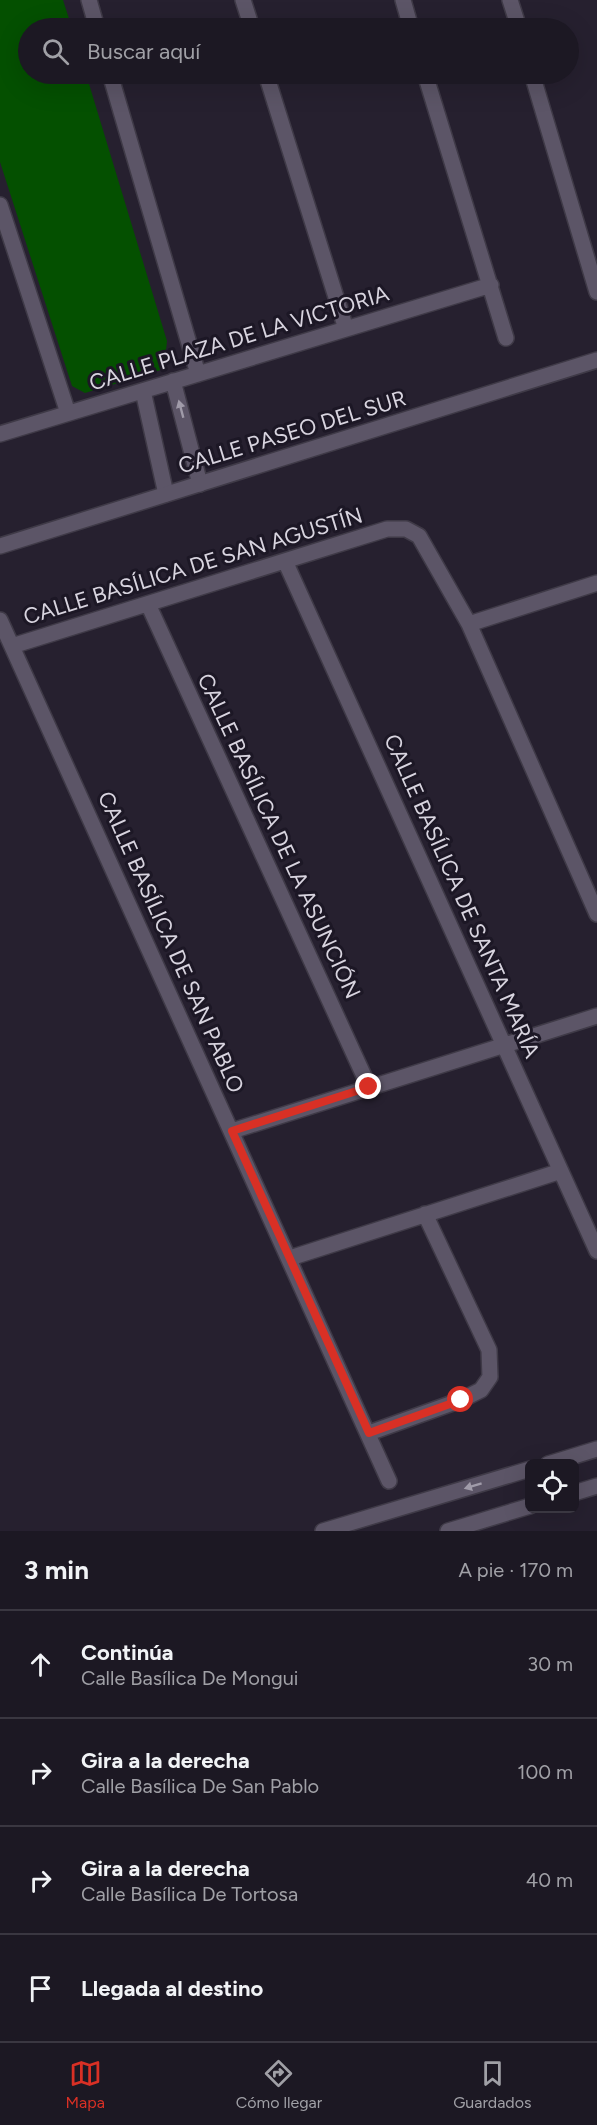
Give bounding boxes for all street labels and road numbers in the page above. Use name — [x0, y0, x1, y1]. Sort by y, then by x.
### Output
street label: CALLE PLAZA DE LA VICTORIA — [86, 279, 392, 397]
street label: CALLE PASEO DEL SUR — [175, 384, 409, 480]
street label: CALLE BASÍLICA DE SAN AGUSTÍN — [20, 501, 366, 631]
street label: CALLE BASÍLICA DE LA ASUNCIÓN — [192, 669, 366, 1003]
street label: CALLE BASÍLICA DE SANTA MARÍA — [378, 730, 546, 1062]
street label: CALLE BASÍLICA DE SAN PABLO — [92, 787, 250, 1097]

